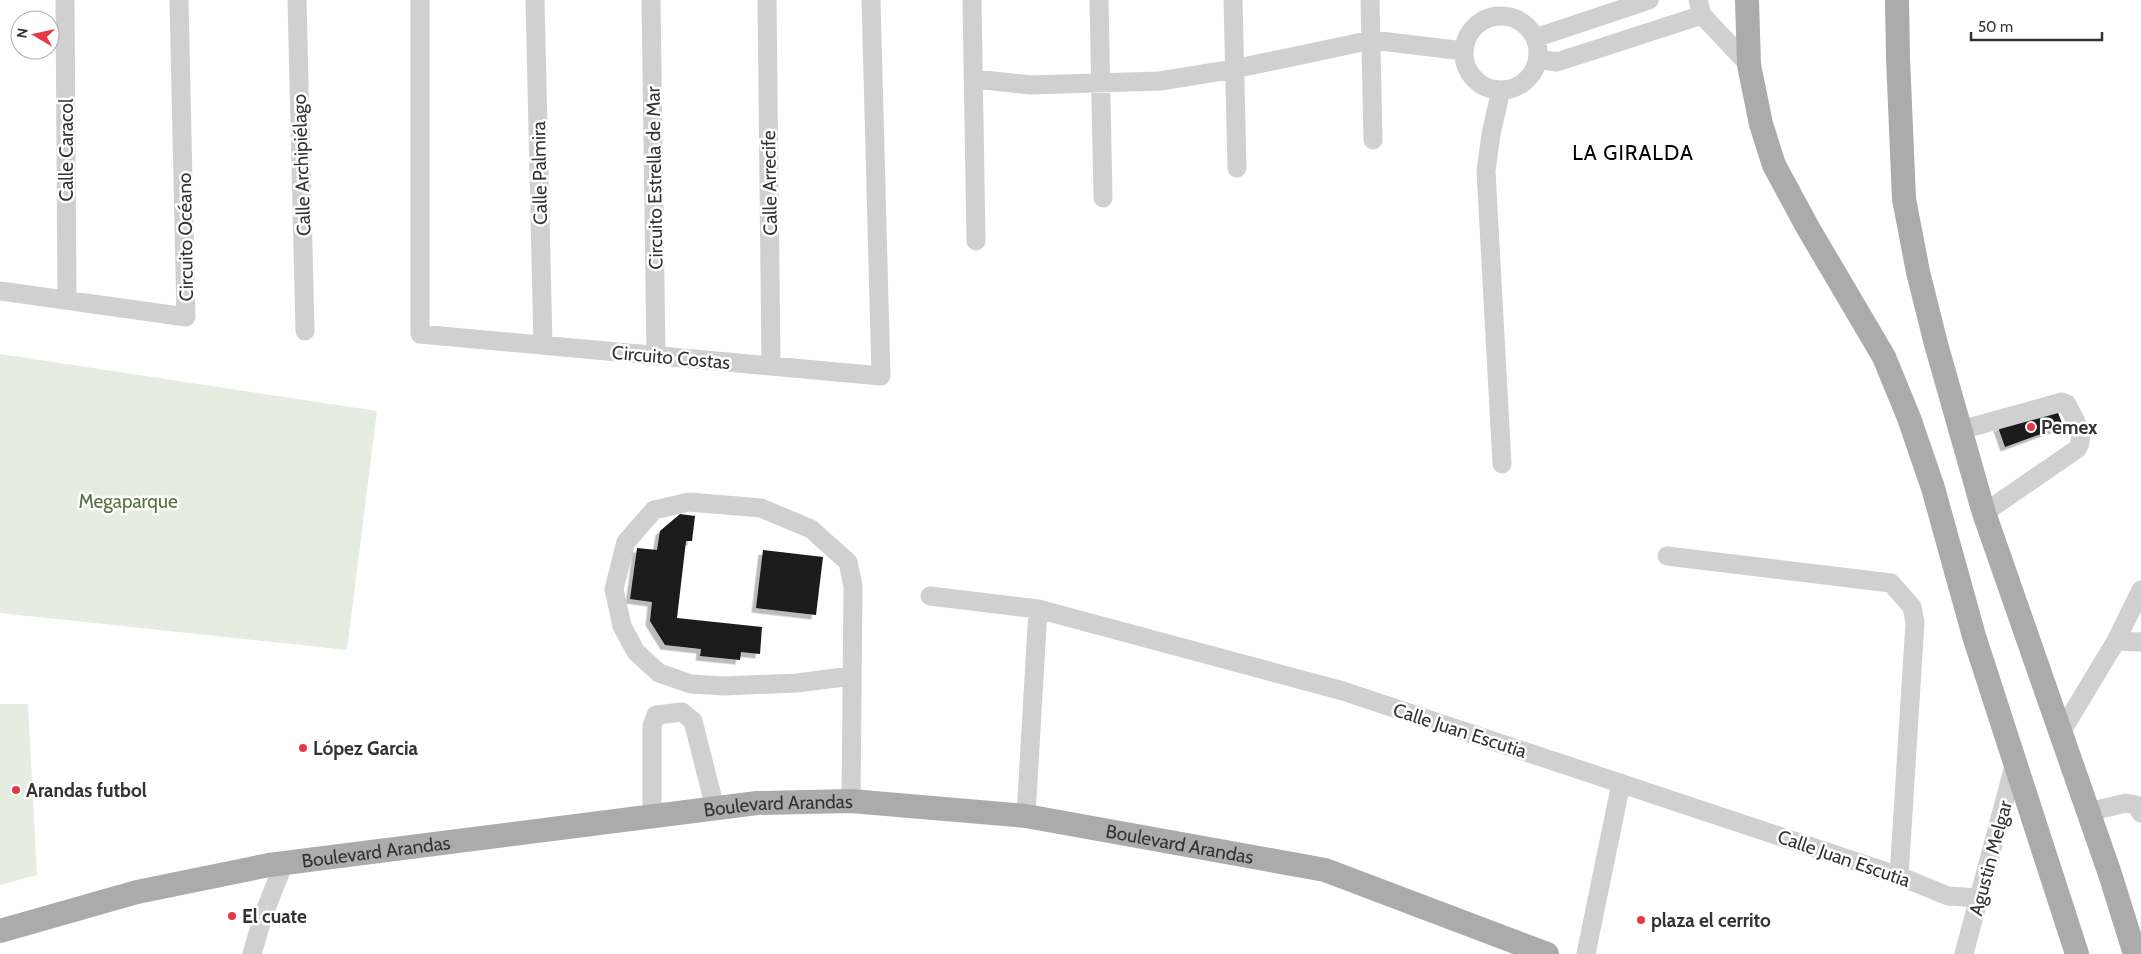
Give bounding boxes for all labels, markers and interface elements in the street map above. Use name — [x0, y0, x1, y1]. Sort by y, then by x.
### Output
north arrow — [10, 10, 60, 60]
scale bar — [1971, 10, 2102, 42]
text: 50 m — [1978, 18, 2013, 36]
text: N — [12, 27, 32, 39]
street label: Circuito Estrella de Mar — [641, 86, 668, 270]
street label: Calle Archipiélago — [288, 94, 315, 236]
street label: Calle Caracol — [55, 98, 78, 201]
street label: Calle Palmira — [527, 121, 552, 225]
street label: Calle Arrecife — [757, 130, 782, 236]
district label: LA GIRALDA — [1572, 140, 1694, 165]
street label: Circuito Océano — [173, 172, 198, 302]
street label: Circuito Costas — [611, 341, 731, 374]
place label: Pemex — [2041, 416, 2098, 439]
marker: Pemex — [2025, 421, 2037, 433]
park label: Megaparque — [78, 490, 178, 513]
street label: Calle Juan Escutia — [1390, 698, 1529, 763]
place label: López Garcia — [313, 737, 418, 760]
marker: López Garcia — [297, 742, 309, 754]
place label: Arandas futbol — [26, 779, 147, 802]
marker: Arandas futbol — [10, 784, 22, 796]
street label: Boulevard Arandas — [702, 790, 853, 822]
street label: Agustin Melgar — [1964, 798, 2017, 918]
street label: Boulevard Arandas — [1104, 820, 1255, 869]
street label: Calle Juan Escutia — [1774, 825, 1913, 892]
street label: Boulevard Arandas — [300, 831, 452, 873]
place label: El cuate — [242, 905, 307, 928]
place label: plaza el cerrito — [1651, 909, 1771, 932]
marker: El cuate — [226, 910, 238, 922]
marker: plaza el cerrito — [1635, 914, 1647, 926]

